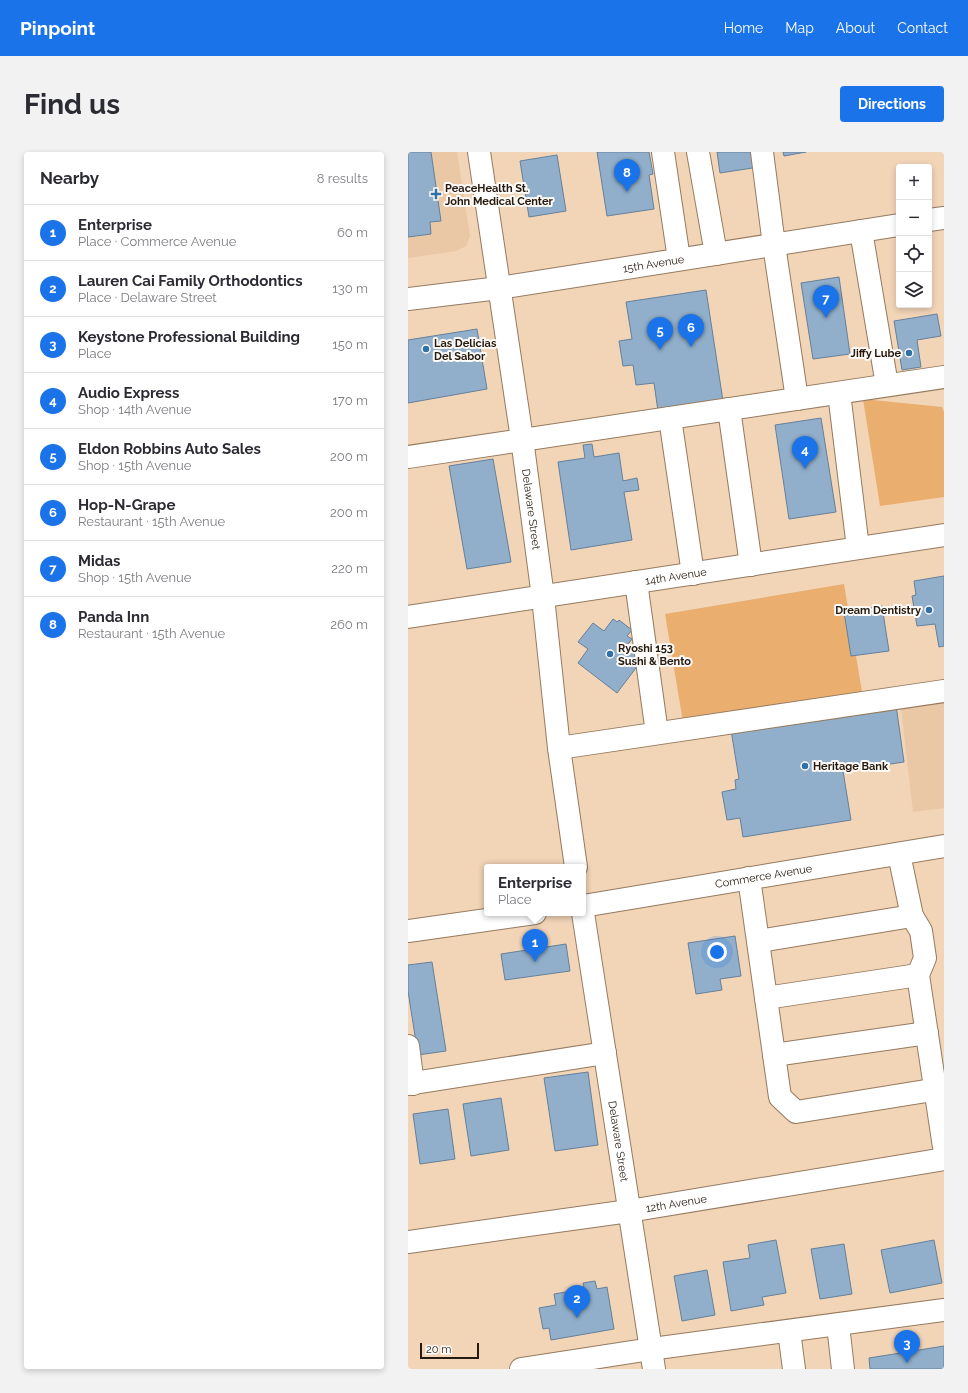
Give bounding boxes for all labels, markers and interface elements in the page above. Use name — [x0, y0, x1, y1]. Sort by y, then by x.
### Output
text: Pinpoint — [20, 17, 95, 39]
text: Home — [724, 20, 763, 36]
text: Map — [785, 20, 814, 36]
text: About — [836, 20, 875, 36]
text: Contact — [897, 20, 948, 36]
button: Directions — [840, 86, 944, 122]
text: Find us — [24, 88, 120, 121]
pin: 8 — [614, 159, 640, 192]
map controls — [896, 164, 932, 308]
button: + — [896, 164, 932, 200]
text: Nearby — [40, 168, 99, 188]
text: 8 results — [317, 171, 368, 186]
place label: PeaceHealth St. John Medical Center — [445, 182, 554, 208]
marker: PeaceHealth St. John Medical Center — [430, 188, 442, 200]
button: − — [896, 200, 932, 236]
text: Enterprise — [78, 216, 152, 234]
text: 1 — [50, 225, 56, 240]
text: 60 m — [337, 225, 368, 240]
text: Place · Commerce Avenue — [78, 234, 236, 249]
button: locate — [896, 236, 932, 272]
street label: 15th Avenue — [622, 253, 686, 275]
text: Lauren Cai Family Orthodontics — [78, 272, 303, 290]
button: layers — [896, 272, 932, 308]
text: 2 — [49, 281, 57, 296]
text: 130 m — [332, 281, 368, 296]
pin: 7 — [813, 285, 839, 318]
text: Place · Delaware Street — [78, 290, 217, 305]
pin: 6 — [678, 314, 704, 347]
pin: 5 — [647, 317, 673, 350]
text: Keystone Professional Building — [78, 328, 300, 346]
text: 3 — [49, 337, 57, 352]
text: 150 m — [332, 337, 368, 352]
place label: Las Delicias Del Sabor — [434, 337, 497, 363]
marker: Las Delicias Del Sabor — [421, 344, 431, 354]
text: Place — [78, 346, 111, 361]
place label: Jiffy Lube — [851, 347, 901, 360]
marker: Jiffy Lube — [904, 348, 914, 358]
text: Audio Express — [78, 384, 179, 402]
text: 4 — [49, 393, 57, 408]
text: 170 m — [332, 393, 368, 408]
text: Shop · 14th Avenue — [78, 402, 191, 417]
pin: 4 — [792, 436, 818, 469]
text: Eldon Robbins Auto Sales — [78, 440, 261, 458]
text: 5 — [49, 449, 57, 464]
text: 200 m — [330, 449, 368, 464]
text: Shop · 15th Avenue — [78, 458, 191, 473]
street label: Delaware Street — [519, 468, 543, 551]
text: Hop-N-Grape — [78, 496, 175, 514]
text: 6 — [49, 505, 57, 520]
text: 200 m — [330, 505, 368, 520]
text: Restaurant · 15th Avenue — [78, 514, 225, 529]
text: Midas — [78, 552, 121, 570]
text: 7 — [49, 561, 57, 576]
text: 220 m — [331, 561, 368, 576]
street label: 14th Avenue — [644, 565, 708, 588]
text: Shop · 15th Avenue — [78, 570, 191, 585]
place label: Dream Dentistry — [835, 604, 921, 617]
marker: Dream Dentistry — [924, 605, 934, 615]
text: Panda Inn — [78, 608, 149, 626]
text: 8 — [49, 617, 57, 632]
text: 260 m — [330, 617, 368, 632]
text: Restaurant · 15th Avenue — [78, 626, 225, 641]
place label: Ryoshi 153 Sushi & Bento — [618, 642, 691, 668]
marker: Ryoshi 153 Sushi & Bento — [605, 649, 615, 659]
place label: Heritage Bank — [813, 760, 889, 773]
marker: Heritage Bank — [800, 761, 810, 771]
street label: Commerce Avenue — [714, 862, 814, 891]
popup — [484, 864, 586, 916]
text: Enterprise — [498, 874, 572, 892]
text: Place — [498, 892, 531, 907]
pin: 1 — [522, 929, 548, 962]
your location — [707, 942, 727, 962]
street label: Delaware Street — [605, 1100, 631, 1183]
street label: 12th Avenue — [645, 1192, 708, 1215]
pin: 2 — [564, 1285, 590, 1318]
pin: 3 — [894, 1330, 920, 1363]
scale bar — [420, 1341, 479, 1360]
text: 20 m — [426, 1343, 451, 1356]

